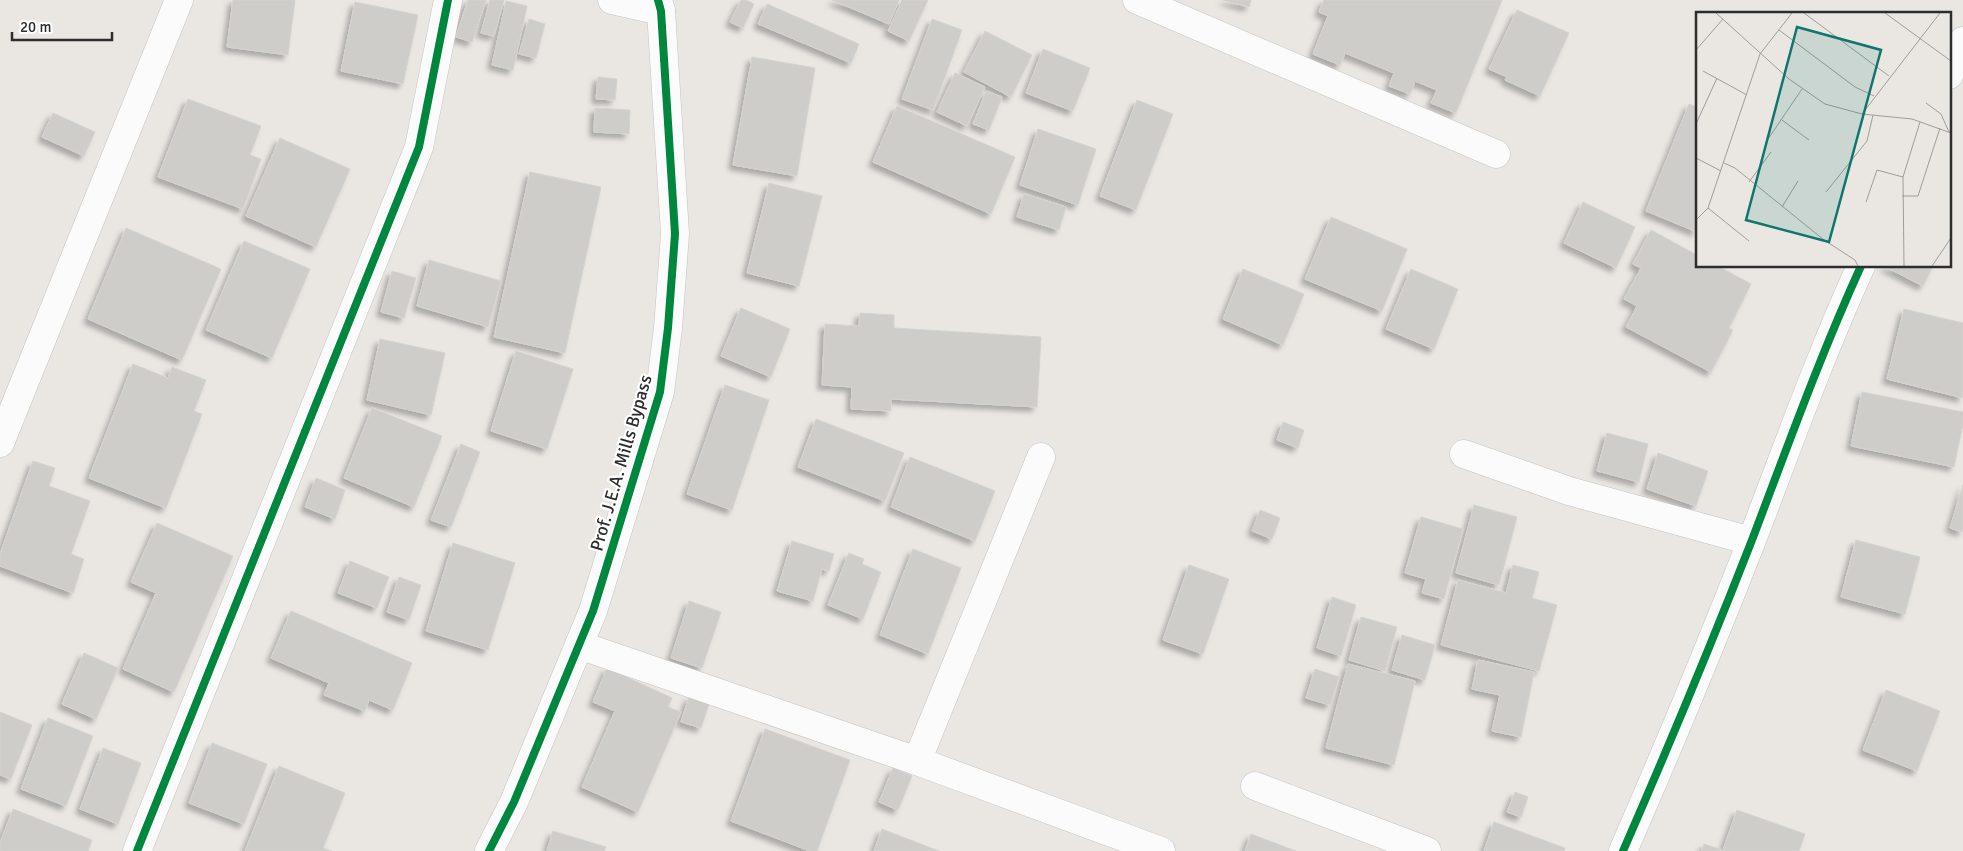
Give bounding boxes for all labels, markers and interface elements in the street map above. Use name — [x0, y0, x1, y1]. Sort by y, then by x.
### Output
scale bar — [12, 10, 112, 42]
inset map — [1696, 12, 1950, 268]
text: 20 m — [20, 18, 51, 36]
street label: Prof. J.E.A. Mills Bypass — [585, 372, 657, 554]

